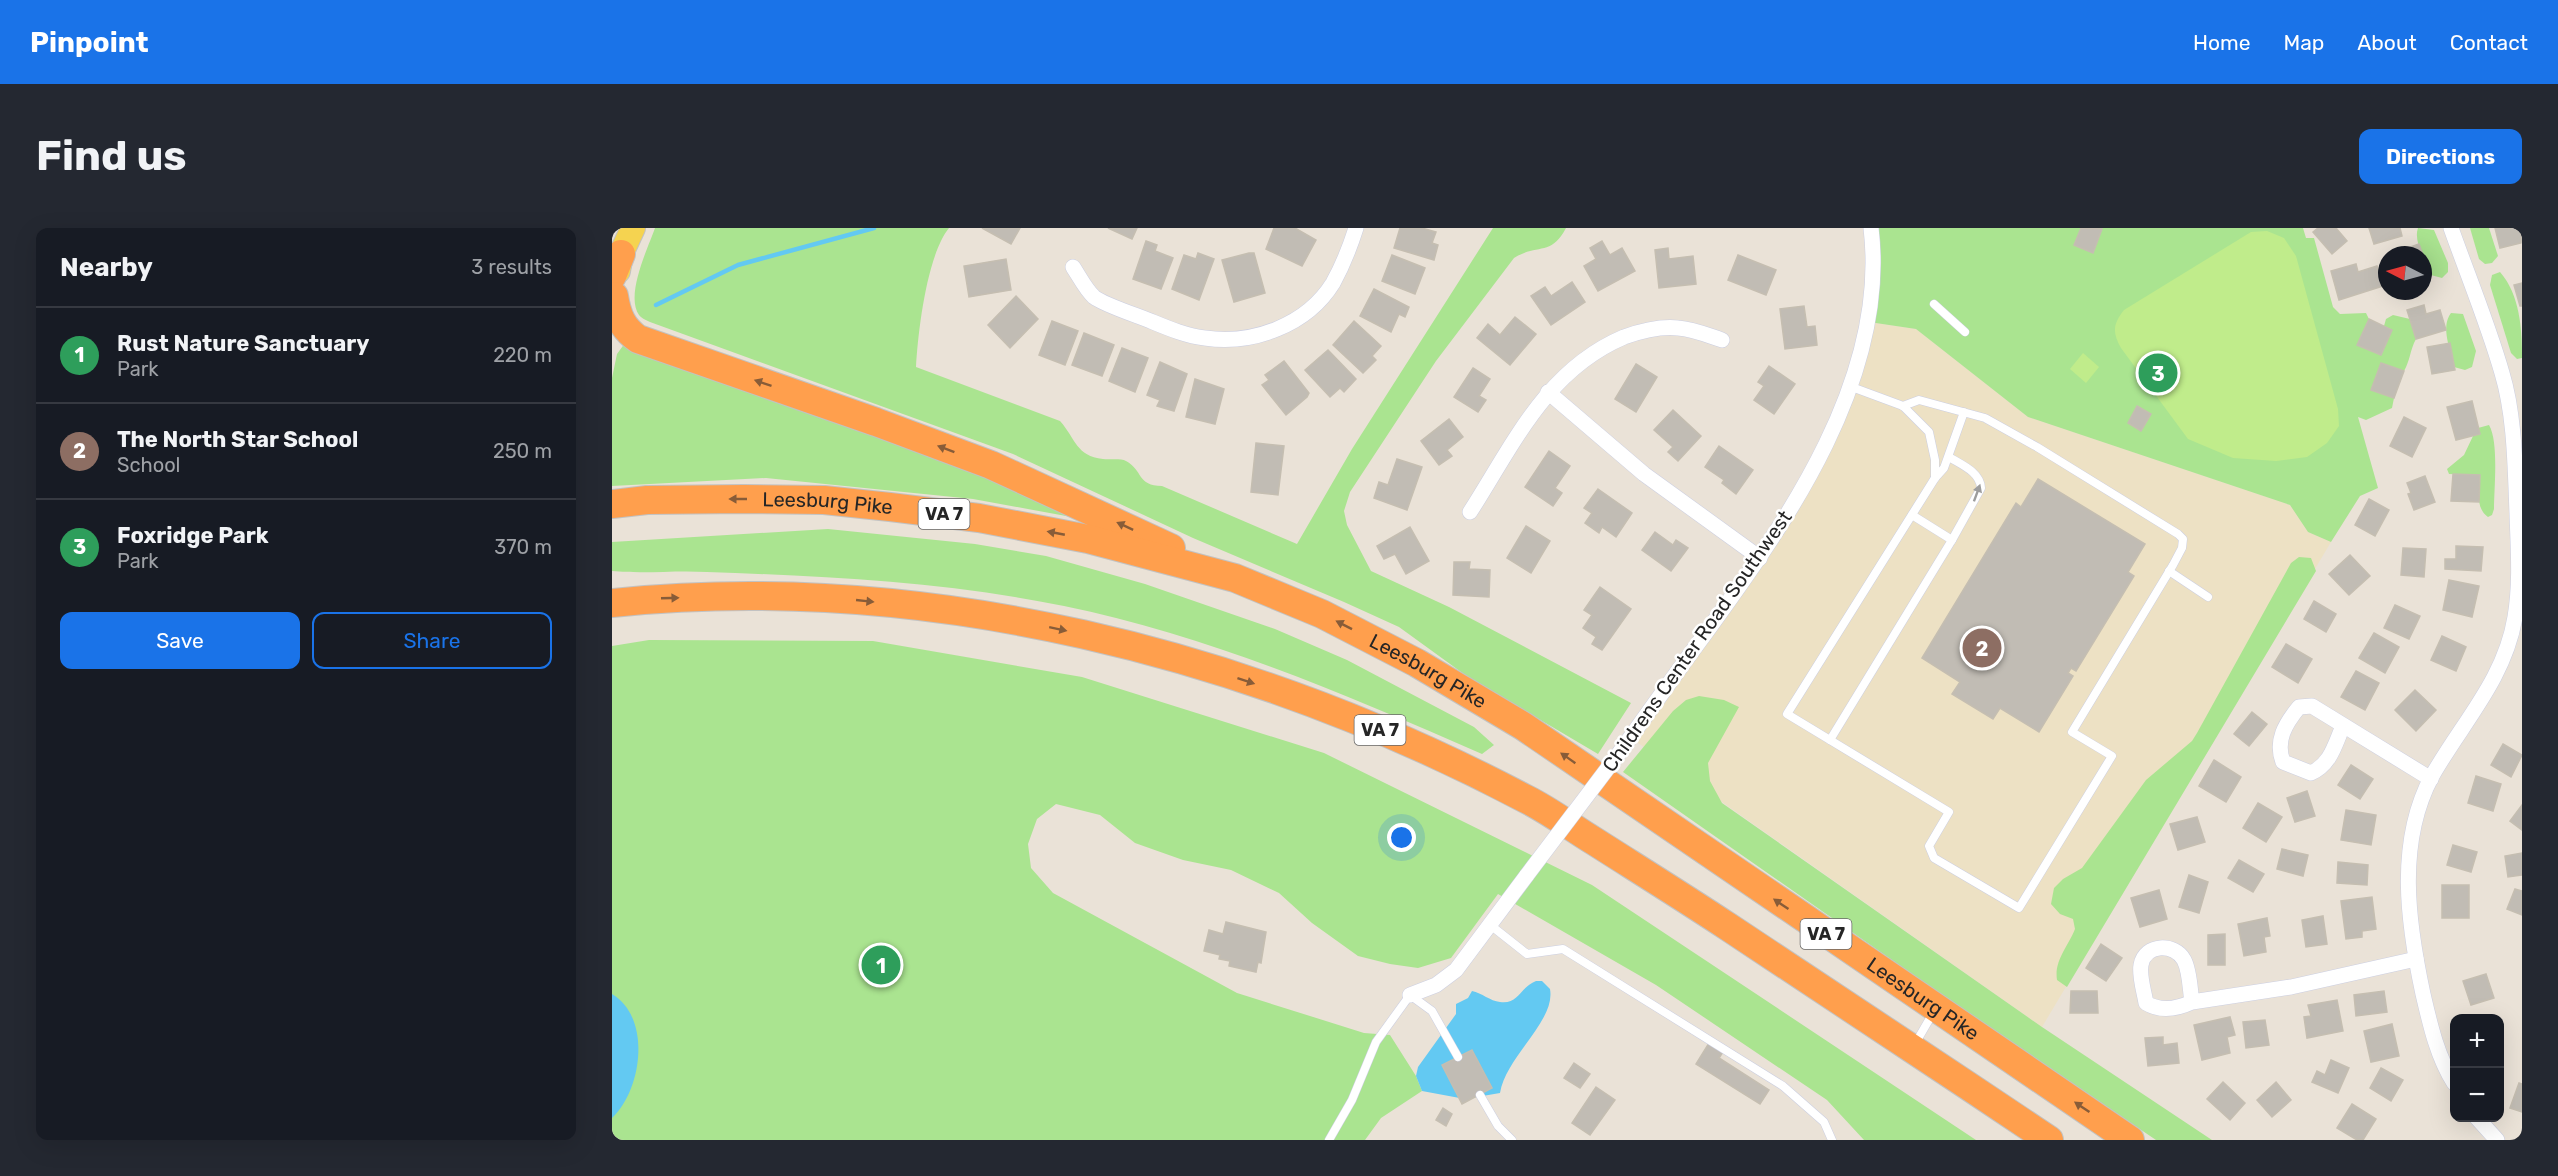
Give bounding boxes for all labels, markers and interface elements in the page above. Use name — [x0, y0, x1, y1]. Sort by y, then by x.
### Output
text: Pinpoint — [30, 26, 149, 59]
text: Home — [2193, 30, 2250, 55]
text: Map — [2283, 30, 2324, 55]
text: About — [2357, 30, 2417, 55]
text: Contact — [2450, 30, 2528, 55]
button: Directions — [2359, 129, 2522, 184]
text: Find us — [36, 131, 187, 181]
north arrow — [2378, 246, 2432, 300]
text: Nearby — [60, 252, 153, 283]
text: 3 results — [471, 255, 552, 279]
text: Rust Nature Sanctuary — [117, 330, 369, 357]
text: 1 — [75, 343, 84, 367]
text: 220 m — [493, 343, 552, 367]
pin: 3 — [2138, 350, 2178, 396]
text: Park — [117, 357, 159, 381]
one-way arrow — [754, 377, 772, 387]
text: The North Star School — [117, 426, 358, 453]
text: 2 — [73, 439, 86, 463]
text: 250 m — [493, 439, 552, 463]
one-way arrow — [937, 443, 955, 453]
text: School — [117, 453, 180, 477]
one-way arrow — [1972, 484, 1982, 502]
street label: Leesburg Pike — [762, 487, 894, 519]
one-way arrow — [728, 494, 747, 504]
road number: VA 7 — [918, 499, 970, 529]
street label: Childrens Center Road Southwest — [1597, 506, 1797, 776]
text: Foxridge Park — [117, 522, 269, 549]
one-way arrow — [1117, 522, 1134, 531]
one-way arrow — [1047, 528, 1066, 537]
text: 3 — [73, 535, 86, 559]
text: 370 m — [494, 535, 552, 559]
text: Park — [117, 549, 159, 573]
one-way arrow — [661, 594, 680, 603]
one-way arrow — [856, 596, 875, 606]
button: Save — [60, 612, 300, 669]
button: Share — [312, 612, 552, 669]
one-way arrow — [1335, 620, 1352, 630]
one-way arrow — [1049, 625, 1067, 635]
pin: 2 — [1962, 626, 2002, 670]
street label: Leesburg Pike — [1366, 629, 1491, 714]
one-way arrow — [1237, 677, 1255, 686]
road number: VA 7 — [1354, 715, 1406, 745]
one-way arrow — [1561, 752, 1577, 764]
your location — [1387, 823, 1416, 852]
one-way arrow — [1774, 898, 1790, 910]
road number: VA 7 — [1800, 919, 1852, 949]
pin: 1 — [862, 942, 900, 988]
street label: Leesburg Pike — [1862, 952, 1984, 1046]
map controls — [2450, 1014, 2504, 1122]
button: + — [2450, 1014, 2504, 1068]
button: − — [2450, 1068, 2504, 1122]
one-way arrow — [2074, 1101, 2090, 1113]

